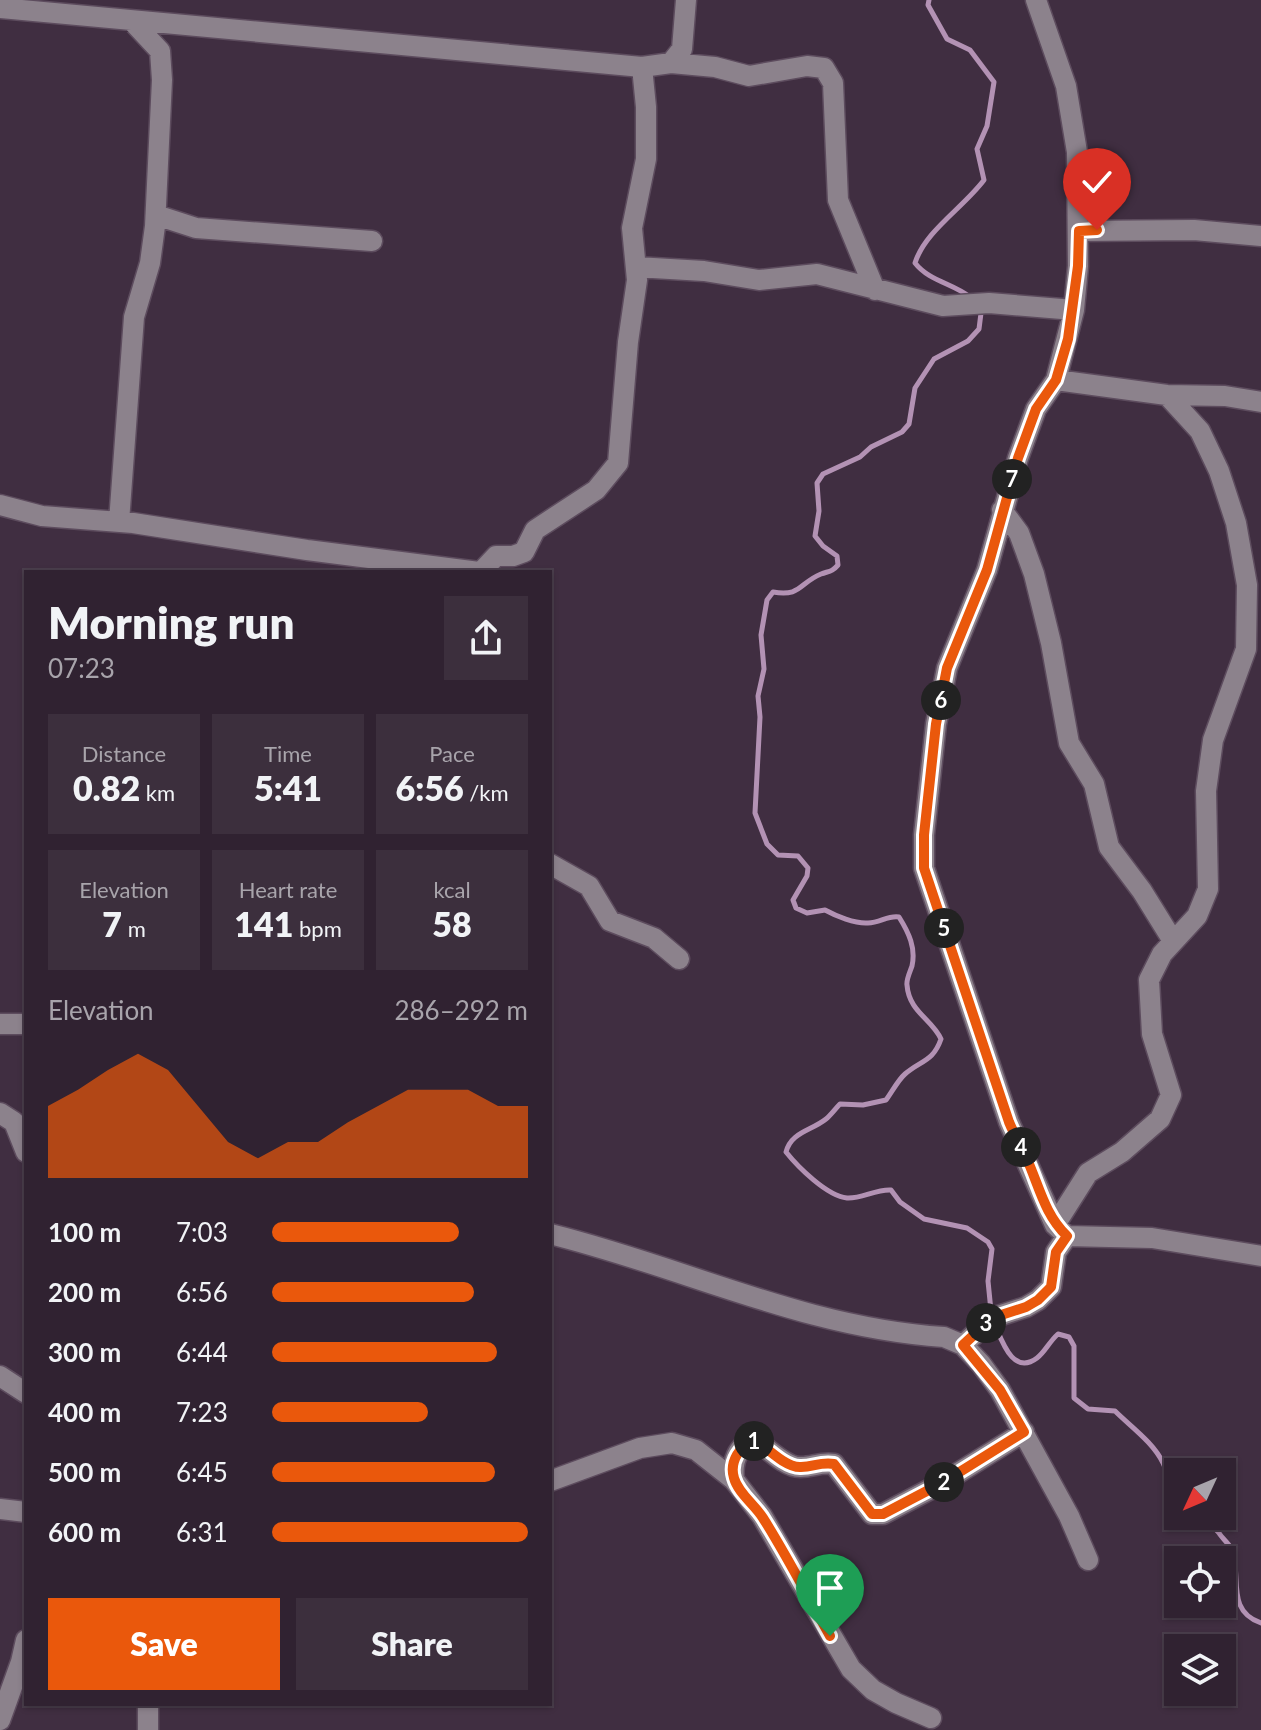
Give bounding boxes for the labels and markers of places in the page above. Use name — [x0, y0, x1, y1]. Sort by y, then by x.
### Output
pin — [1063, 148, 1131, 230]
pin: 7 — [992, 459, 1032, 499]
pin: 6 — [921, 680, 961, 720]
pin: 5 — [924, 908, 964, 948]
pin: 4 — [1001, 1127, 1041, 1167]
pin: 3 — [966, 1303, 1006, 1343]
pin: 1 — [734, 1421, 774, 1461]
pin: 2 — [924, 1462, 964, 1502]
pin — [796, 1554, 864, 1636]

